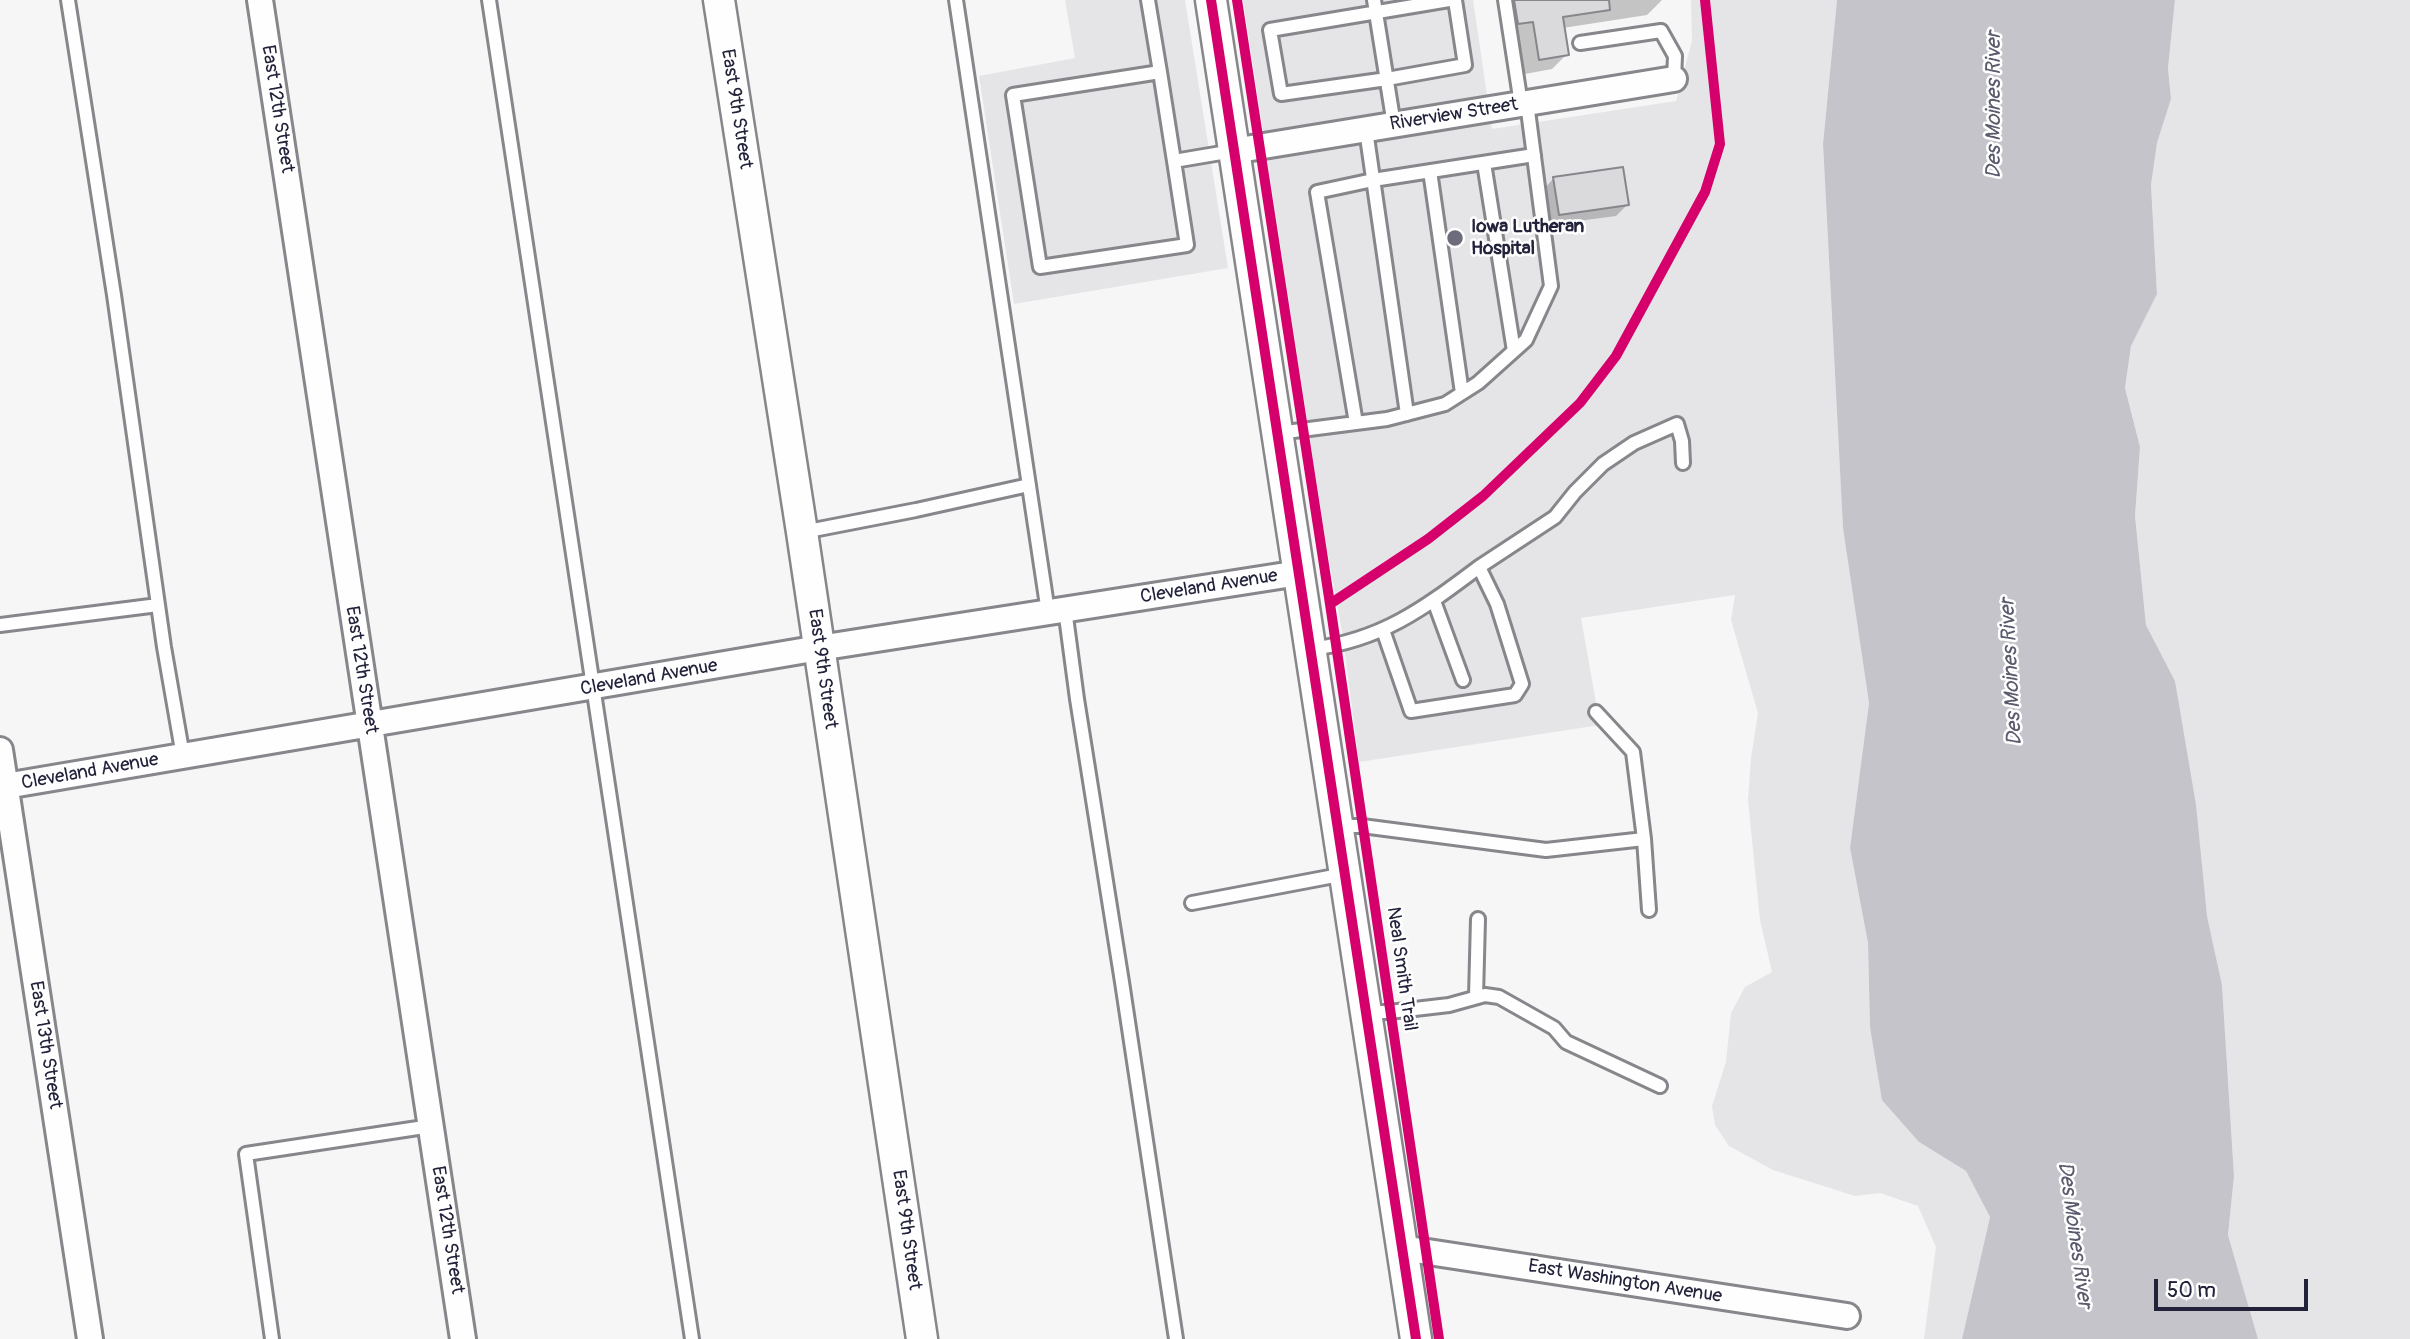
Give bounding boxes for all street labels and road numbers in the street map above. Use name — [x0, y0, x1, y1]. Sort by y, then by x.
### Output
street label: East 12th Street — [256, 43, 298, 175]
street label: East 9th Street — [715, 47, 757, 171]
street label: Riverview Street — [1388, 94, 1520, 136]
street label: Cleveland Avenue — [1139, 565, 1279, 609]
street label: East 12th Street — [340, 604, 382, 736]
street label: East 9th Street — [802, 608, 842, 730]
street label: Cleveland Avenue — [579, 655, 719, 701]
street label: Cleveland Avenue — [20, 749, 160, 795]
street label: Neal Smith Trail — [1381, 905, 1421, 1033]
street label: East 13th Street — [24, 979, 66, 1111]
street label: East 12th Street — [426, 1164, 468, 1296]
street label: East 9th Street — [886, 1169, 926, 1291]
street label: East Washington Avenue — [1526, 1255, 1724, 1309]

